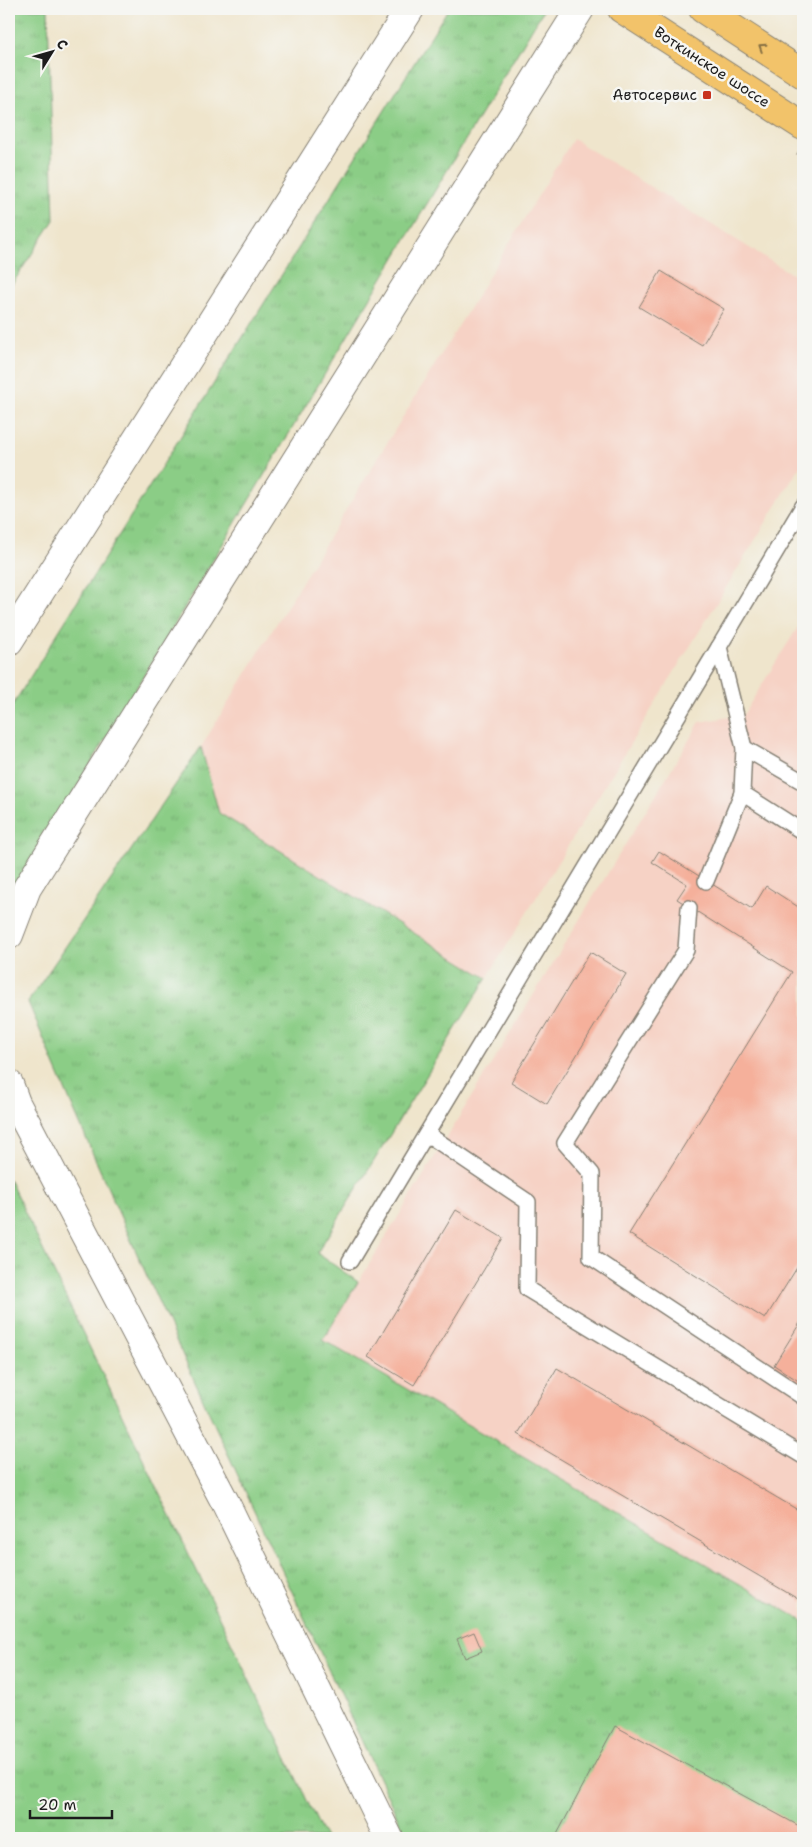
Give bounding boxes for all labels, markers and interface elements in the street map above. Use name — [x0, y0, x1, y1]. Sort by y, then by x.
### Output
street label: Воткинское шоссе — [650, 22, 774, 112]
north arrow — [28, 28, 78, 78]
text: С — [53, 35, 72, 53]
one-way arrow — [759, 44, 768, 54]
place label: Автосервис — [613, 85, 697, 105]
marker: Автосервис — [701, 89, 713, 101]
scale bar — [30, 1787, 112, 1819]
text: 20 m — [38, 1795, 77, 1815]

